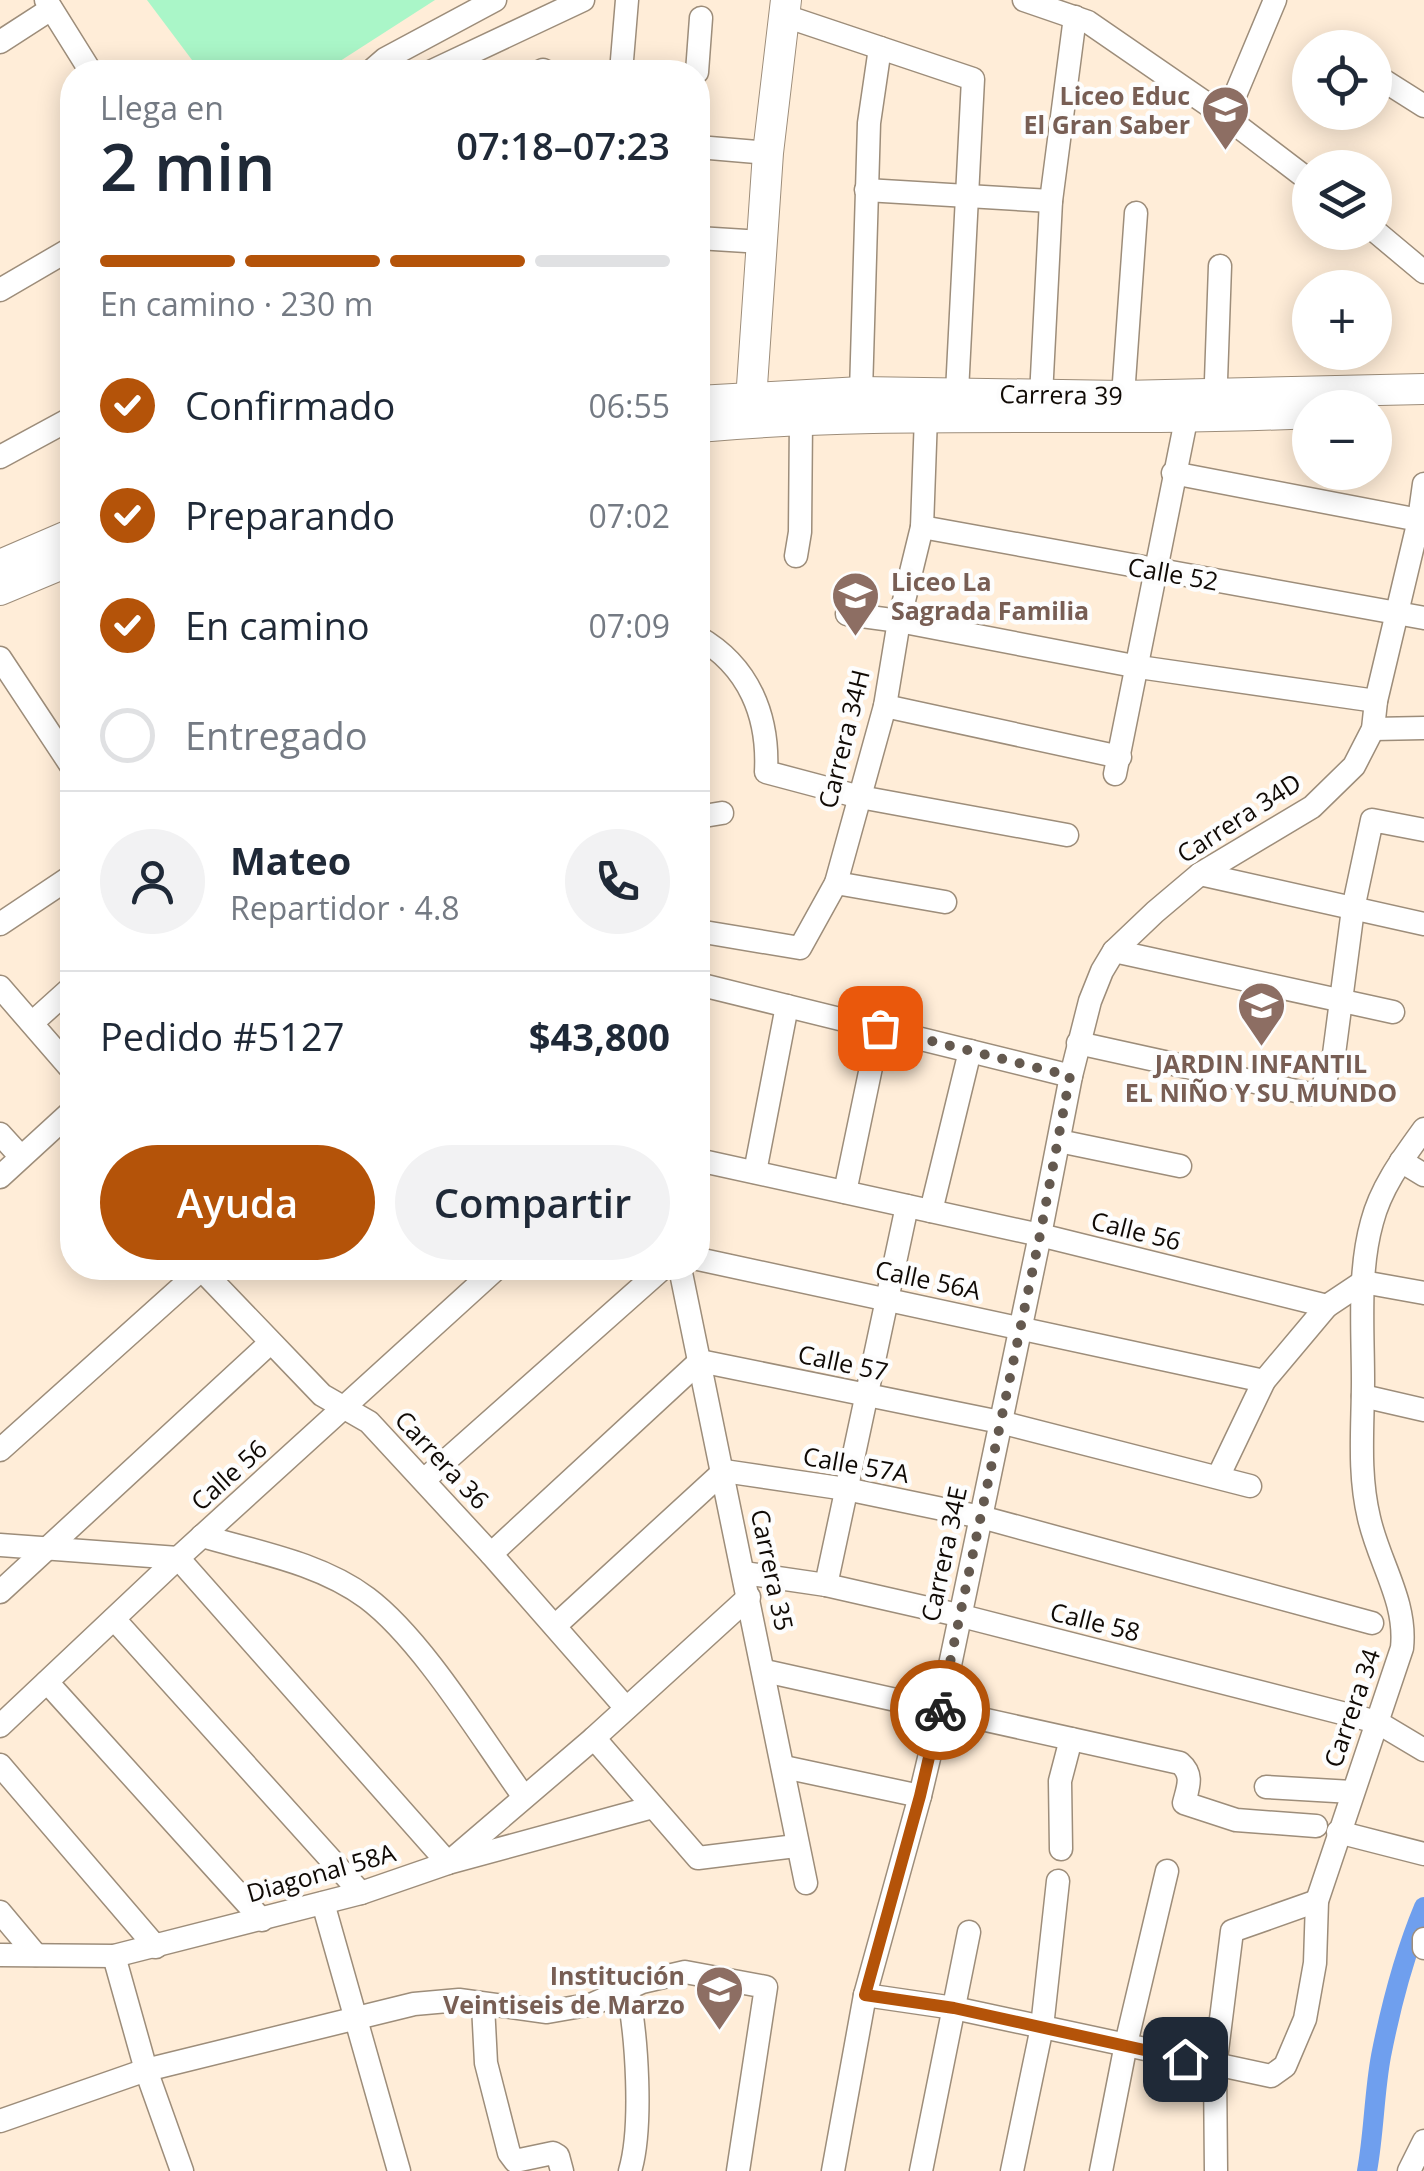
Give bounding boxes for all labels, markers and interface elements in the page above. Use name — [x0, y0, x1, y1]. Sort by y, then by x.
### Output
map controls — [1292, 30, 1392, 490]
button: locate — [1292, 30, 1392, 130]
place label: Liceo Educ El Gran Saber — [1024, 78, 1190, 141]
school or university icon: Liceo Educ El Gran Saber — [1199, 84, 1251, 152]
text: Llega en — [100, 86, 224, 129]
text: 07:18–07:23 — [456, 119, 670, 171]
text: 2 min — [100, 122, 275, 210]
button: layers — [1292, 150, 1392, 250]
button: + — [1292, 270, 1392, 370]
text: En camino · 230 m — [100, 282, 373, 325]
street label: Carrera 39 — [999, 376, 1123, 412]
icon: check — [100, 378, 155, 433]
text: Confirmado — [185, 379, 395, 431]
text: 06:55 — [588, 384, 670, 427]
button: − — [1292, 390, 1392, 490]
icon: check — [100, 488, 155, 543]
text: Preparando — [185, 489, 395, 541]
text: 07:02 — [588, 494, 670, 537]
street label: Calle 52 — [1125, 548, 1221, 598]
place label: Liceo La Sagrada Familia — [891, 564, 1089, 627]
school or university icon: Liceo La Sagrada Familia — [830, 570, 882, 638]
icon: check — [100, 598, 155, 653]
text: En camino — [185, 599, 370, 651]
text: 07:09 — [588, 604, 670, 647]
street label: Carrera 34H — [809, 666, 877, 812]
text: Entregado — [185, 709, 368, 761]
street label: Carrera 34D — [1170, 764, 1307, 870]
button: person — [100, 829, 205, 934]
button: phone — [565, 829, 670, 934]
text: Mateo — [230, 834, 351, 886]
text: Repartidor · 4.8 — [230, 886, 460, 929]
school or university icon: JARDIN INFANTIL EL NIÑO Y SU MUNDO — [1235, 980, 1287, 1048]
pin — [838, 986, 923, 1071]
icon: bag — [853, 1001, 908, 1056]
text: Pedido #5127 — [100, 1010, 344, 1062]
text: $43,800 — [529, 1010, 670, 1062]
place label: JARDIN INFANTIL EL NIÑO Y SU MUNDO — [1125, 1046, 1397, 1109]
button: Ayuda — [100, 1145, 375, 1260]
button: Compartir — [395, 1145, 670, 1260]
street label: Calle 56 — [1088, 1202, 1185, 1258]
street label: Calle 56A — [872, 1251, 984, 1307]
street label: Calle 57 — [795, 1336, 891, 1388]
street label: Carrera 36 — [388, 1403, 497, 1516]
street label: Calle 56 — [183, 1431, 274, 1517]
street label: Calle 57A — [800, 1438, 912, 1490]
street label: Carrera 34E — [912, 1483, 974, 1624]
street label: Carrera 35 — [744, 1506, 802, 1634]
street label: Calle 58 — [1047, 1593, 1144, 1649]
street label: Carrera 34 — [1315, 1644, 1387, 1772]
courier — [890, 1660, 990, 1760]
icon: bike — [913, 1683, 968, 1738]
street label: Diagonal 58A — [242, 1835, 399, 1910]
place label: Institución Veintiseis de Marzo — [443, 1958, 685, 2021]
school or university icon: Institución Veintiseis de Marzo — [694, 1964, 746, 2032]
pin — [1143, 2017, 1228, 2102]
icon: home — [1158, 2032, 1213, 2087]

